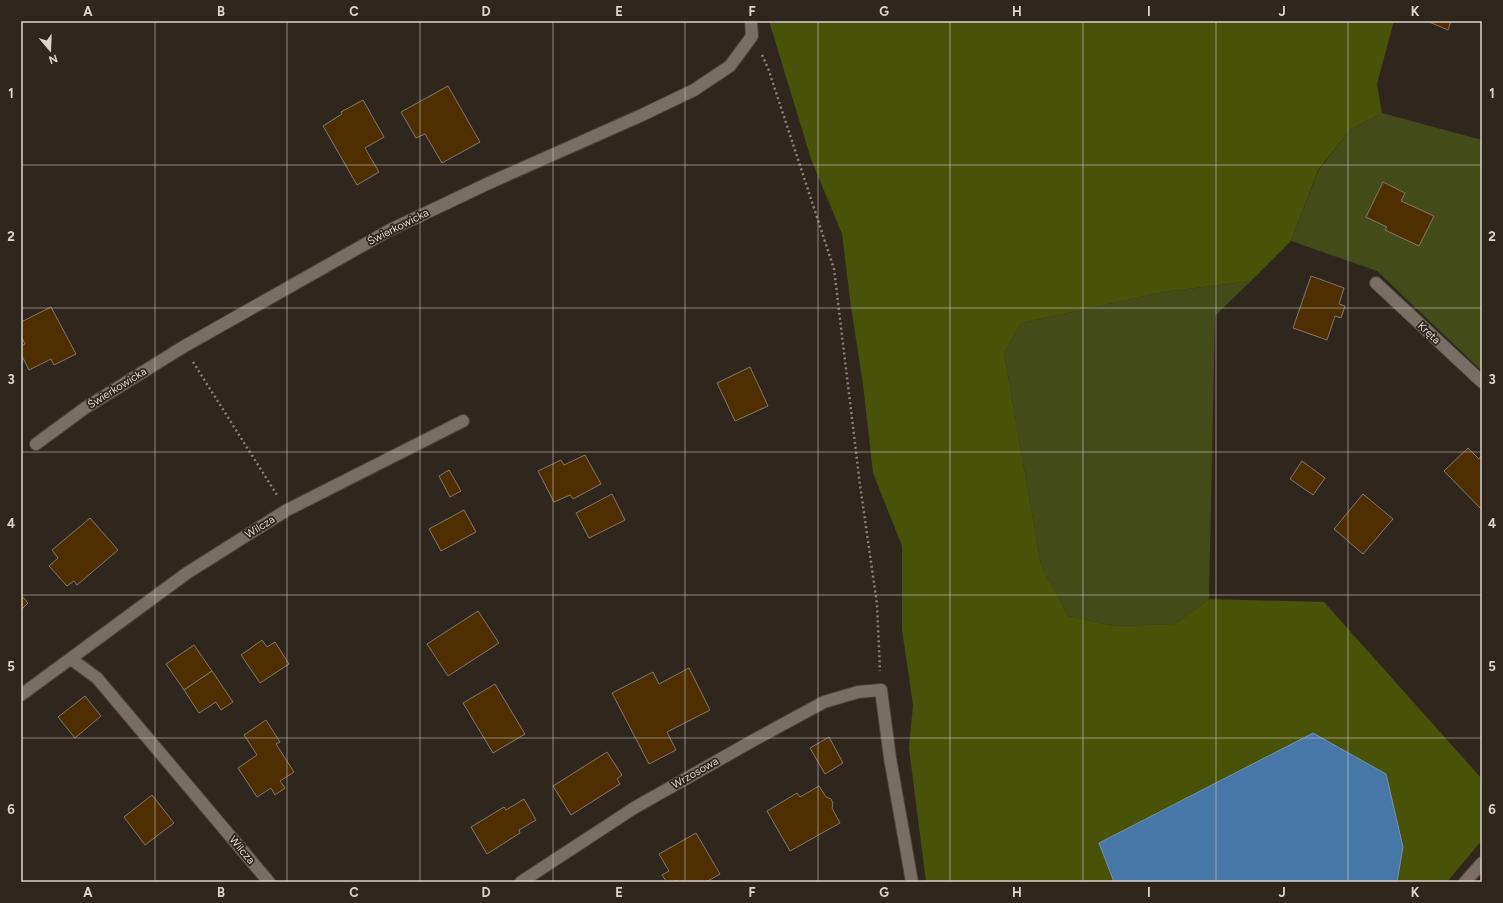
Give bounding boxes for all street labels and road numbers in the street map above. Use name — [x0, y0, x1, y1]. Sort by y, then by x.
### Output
street label: Świerkowicka — [365, 205, 431, 248]
street label: Kręta — [1415, 319, 1443, 347]
street label: Świerkowicka — [85, 364, 149, 411]
street label: Wilcza — [243, 513, 277, 541]
street label: Wrzosowa — [669, 754, 721, 792]
street label: Wilcza — [227, 833, 257, 867]

